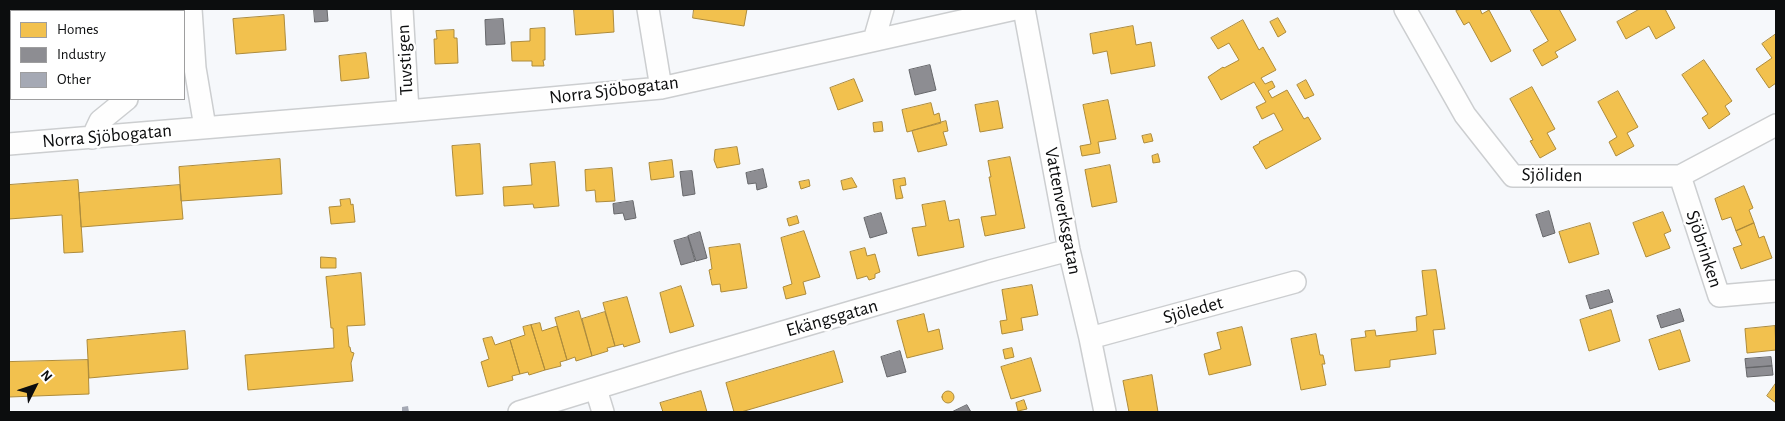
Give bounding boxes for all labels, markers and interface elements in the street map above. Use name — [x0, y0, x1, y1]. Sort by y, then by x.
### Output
legend — [10, 10, 185, 100]
text: Homes — [57, 22, 99, 37]
street label: Tuvstigen — [392, 24, 418, 96]
text: Industry — [57, 47, 106, 62]
street label: Norra Sjöbogatan — [548, 71, 680, 109]
text: Other — [57, 72, 91, 87]
street label: Norra Sjöbogatan — [41, 119, 173, 153]
street label: Vattenverksgatan — [1039, 145, 1087, 277]
street label: Sjöliden — [1521, 163, 1583, 187]
street label: Sjöbrinken — [1681, 207, 1727, 291]
street label: Sjöledet — [1160, 291, 1226, 329]
street label: Ekängsgatan — [784, 294, 880, 342]
north arrow — [10, 361, 60, 411]
text: N — [38, 368, 55, 384]

